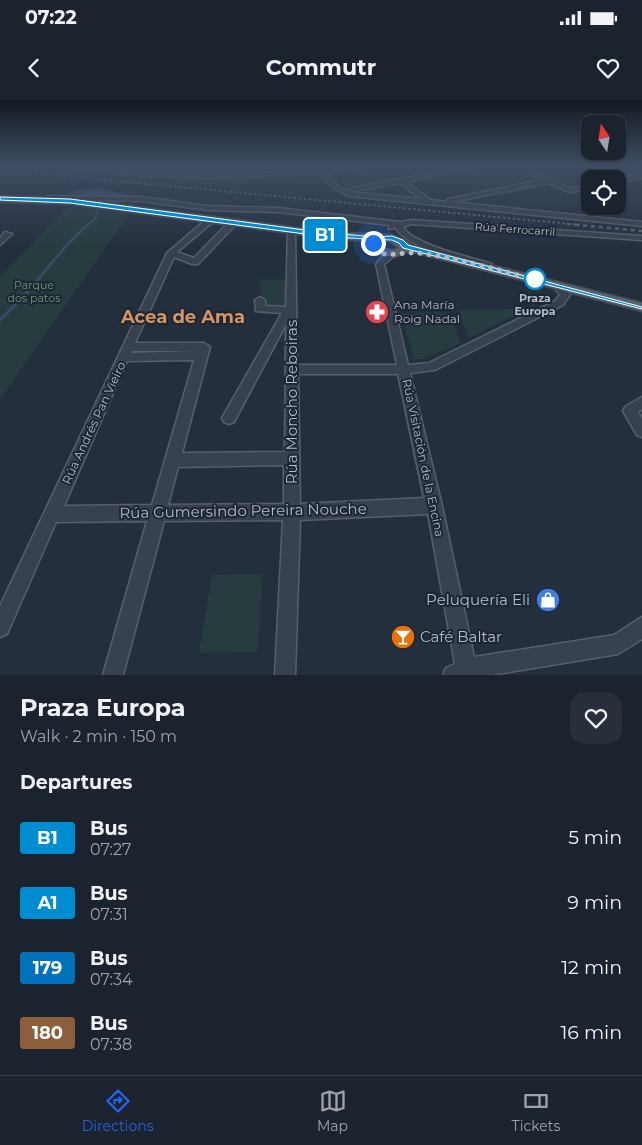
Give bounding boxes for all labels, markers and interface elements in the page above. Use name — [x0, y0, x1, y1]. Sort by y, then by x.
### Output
text: 07:22 — [25, 6, 77, 29]
icon: back — [20, 54, 48, 82]
text: Commutr — [266, 54, 376, 81]
icon: heart — [594, 54, 622, 82]
north arrow — [581, 115, 626, 160]
map controls — [581, 115, 626, 215]
button: locate — [581, 170, 626, 215]
line badge: B1 — [302, 219, 348, 251]
street label: Rúa Ferrocarril — [474, 219, 556, 239]
text: B1 — [315, 224, 335, 246]
your location — [361, 231, 386, 256]
marker: Praza Europa — [524, 268, 546, 290]
park label: Parque dos patos — [7, 278, 61, 305]
place label: Praza Europa — [514, 291, 556, 318]
place label: Ana María Roig Nadal — [394, 297, 460, 326]
pharmacy icon: Ana María Roig Nadal — [364, 299, 390, 325]
district label: Acea de Ama — [120, 306, 245, 328]
street label: Rúa Moncho Reboiras — [282, 320, 301, 484]
street label: Rúa Andrés Pan Vieiro — [59, 359, 129, 486]
street label: Rúa Visitación de la Encina — [399, 378, 448, 538]
street label: Rúa Gumersindo Pereira Nouche — [119, 499, 367, 522]
shop icon: Peluquería Eli — [535, 587, 561, 613]
place label: Peluquería Eli — [426, 590, 530, 609]
bar icon: Café Baltar — [390, 624, 416, 650]
place label: Café Baltar — [420, 627, 502, 646]
button: heart — [570, 692, 622, 744]
text: Praza Europa — [20, 693, 186, 722]
text: Walk · 2 min · 150 m — [20, 727, 177, 746]
text: Departures — [20, 771, 132, 794]
text: Bus — [90, 817, 128, 840]
text: 5 min — [568, 826, 622, 849]
text: B1 — [37, 827, 58, 849]
text: 07:27 — [90, 840, 131, 859]
text: Bus — [90, 882, 128, 905]
text: 9 min — [567, 891, 622, 914]
text: A1 — [37, 892, 58, 914]
text: 07:31 — [90, 905, 128, 924]
text: Bus — [90, 947, 128, 970]
text: 12 min — [561, 956, 622, 979]
text: 179 — [33, 957, 62, 979]
text: 07:34 — [90, 970, 133, 989]
text: Bus — [90, 1012, 128, 1035]
text: 16 min — [560, 1021, 622, 1044]
text: 180 — [32, 1022, 63, 1044]
text: 07:38 — [90, 1035, 132, 1054]
tab: Directions — [82, 1087, 153, 1135]
tab: Map — [317, 1087, 348, 1135]
tab: Tickets — [512, 1087, 560, 1135]

